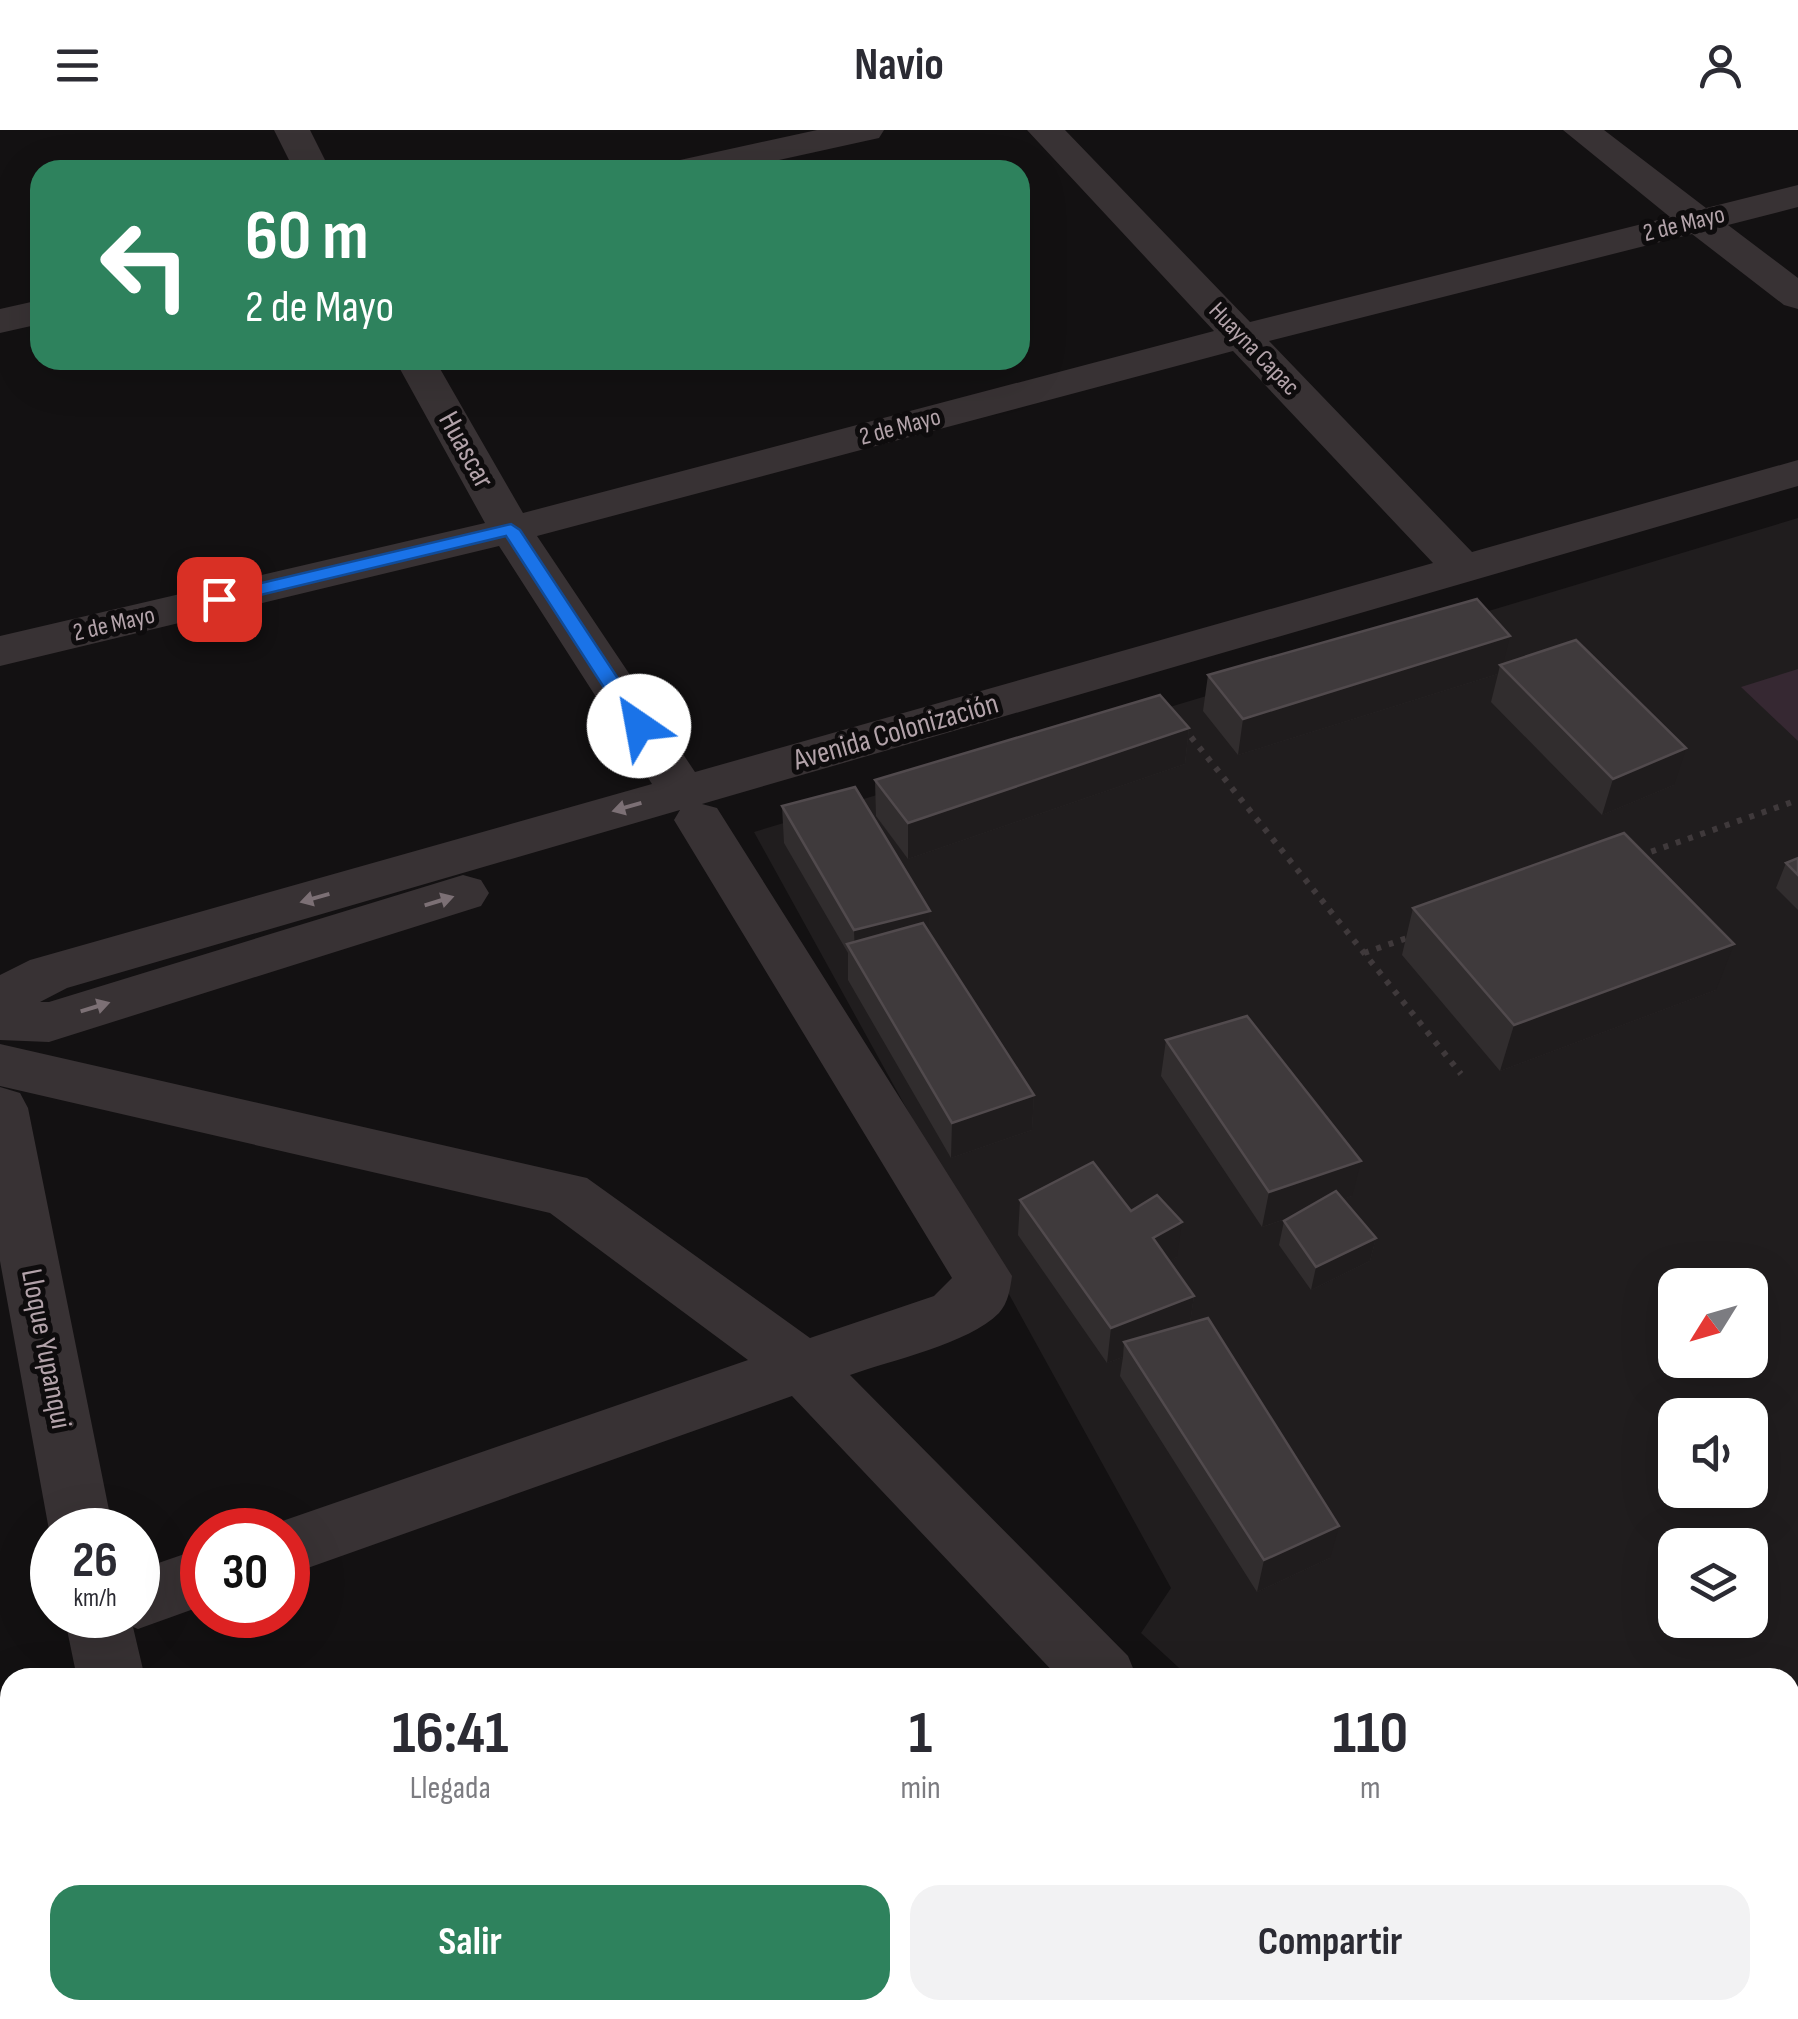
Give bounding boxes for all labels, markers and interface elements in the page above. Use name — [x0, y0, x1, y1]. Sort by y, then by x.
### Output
icon: menu — [50, 38, 105, 93]
text: Navio — [854, 38, 944, 93]
icon: person — [1693, 38, 1748, 93]
text: 60 m — [245, 195, 369, 279]
street label: 2 de Mayo — [1640, 199, 1728, 249]
icon: left — [80, 200, 210, 330]
text: 2 de Mayo — [245, 280, 394, 335]
street label: Huayna Capac — [1202, 296, 1306, 402]
street label: 2 de Mayo — [856, 401, 944, 453]
street label: Huascar — [430, 405, 502, 495]
pin — [177, 557, 262, 642]
icon: arrive — [192, 572, 247, 627]
street label: 2 de Mayo — [70, 600, 158, 648]
position arrow — [587, 674, 691, 778]
street label: Avenida Colonización — [788, 686, 1003, 779]
one-way arrow — [612, 800, 642, 815]
one-way arrow — [299, 890, 330, 906]
one-way arrow — [424, 892, 454, 907]
one-way arrow — [81, 999, 111, 1014]
street label: Lloque Yupanqui — [13, 1266, 79, 1432]
north arrow — [1658, 1268, 1768, 1378]
map controls — [1658, 1268, 1768, 1638]
button: sound — [1658, 1398, 1768, 1508]
speed limit sign: 30 — [180, 1508, 310, 1638]
button: layers — [1658, 1528, 1768, 1638]
text: 26 — [72, 1531, 118, 1591]
text: km/h — [73, 1583, 117, 1614]
text: 16:41 — [392, 1698, 509, 1770]
text: 1 — [909, 1698, 932, 1770]
text: 110 — [1333, 1698, 1408, 1770]
text: Llegada — [410, 1769, 491, 1808]
text: min — [900, 1769, 941, 1808]
text: m — [1360, 1769, 1381, 1808]
button: Salir — [50, 1885, 890, 2000]
button: Compartir — [910, 1885, 1750, 2000]

